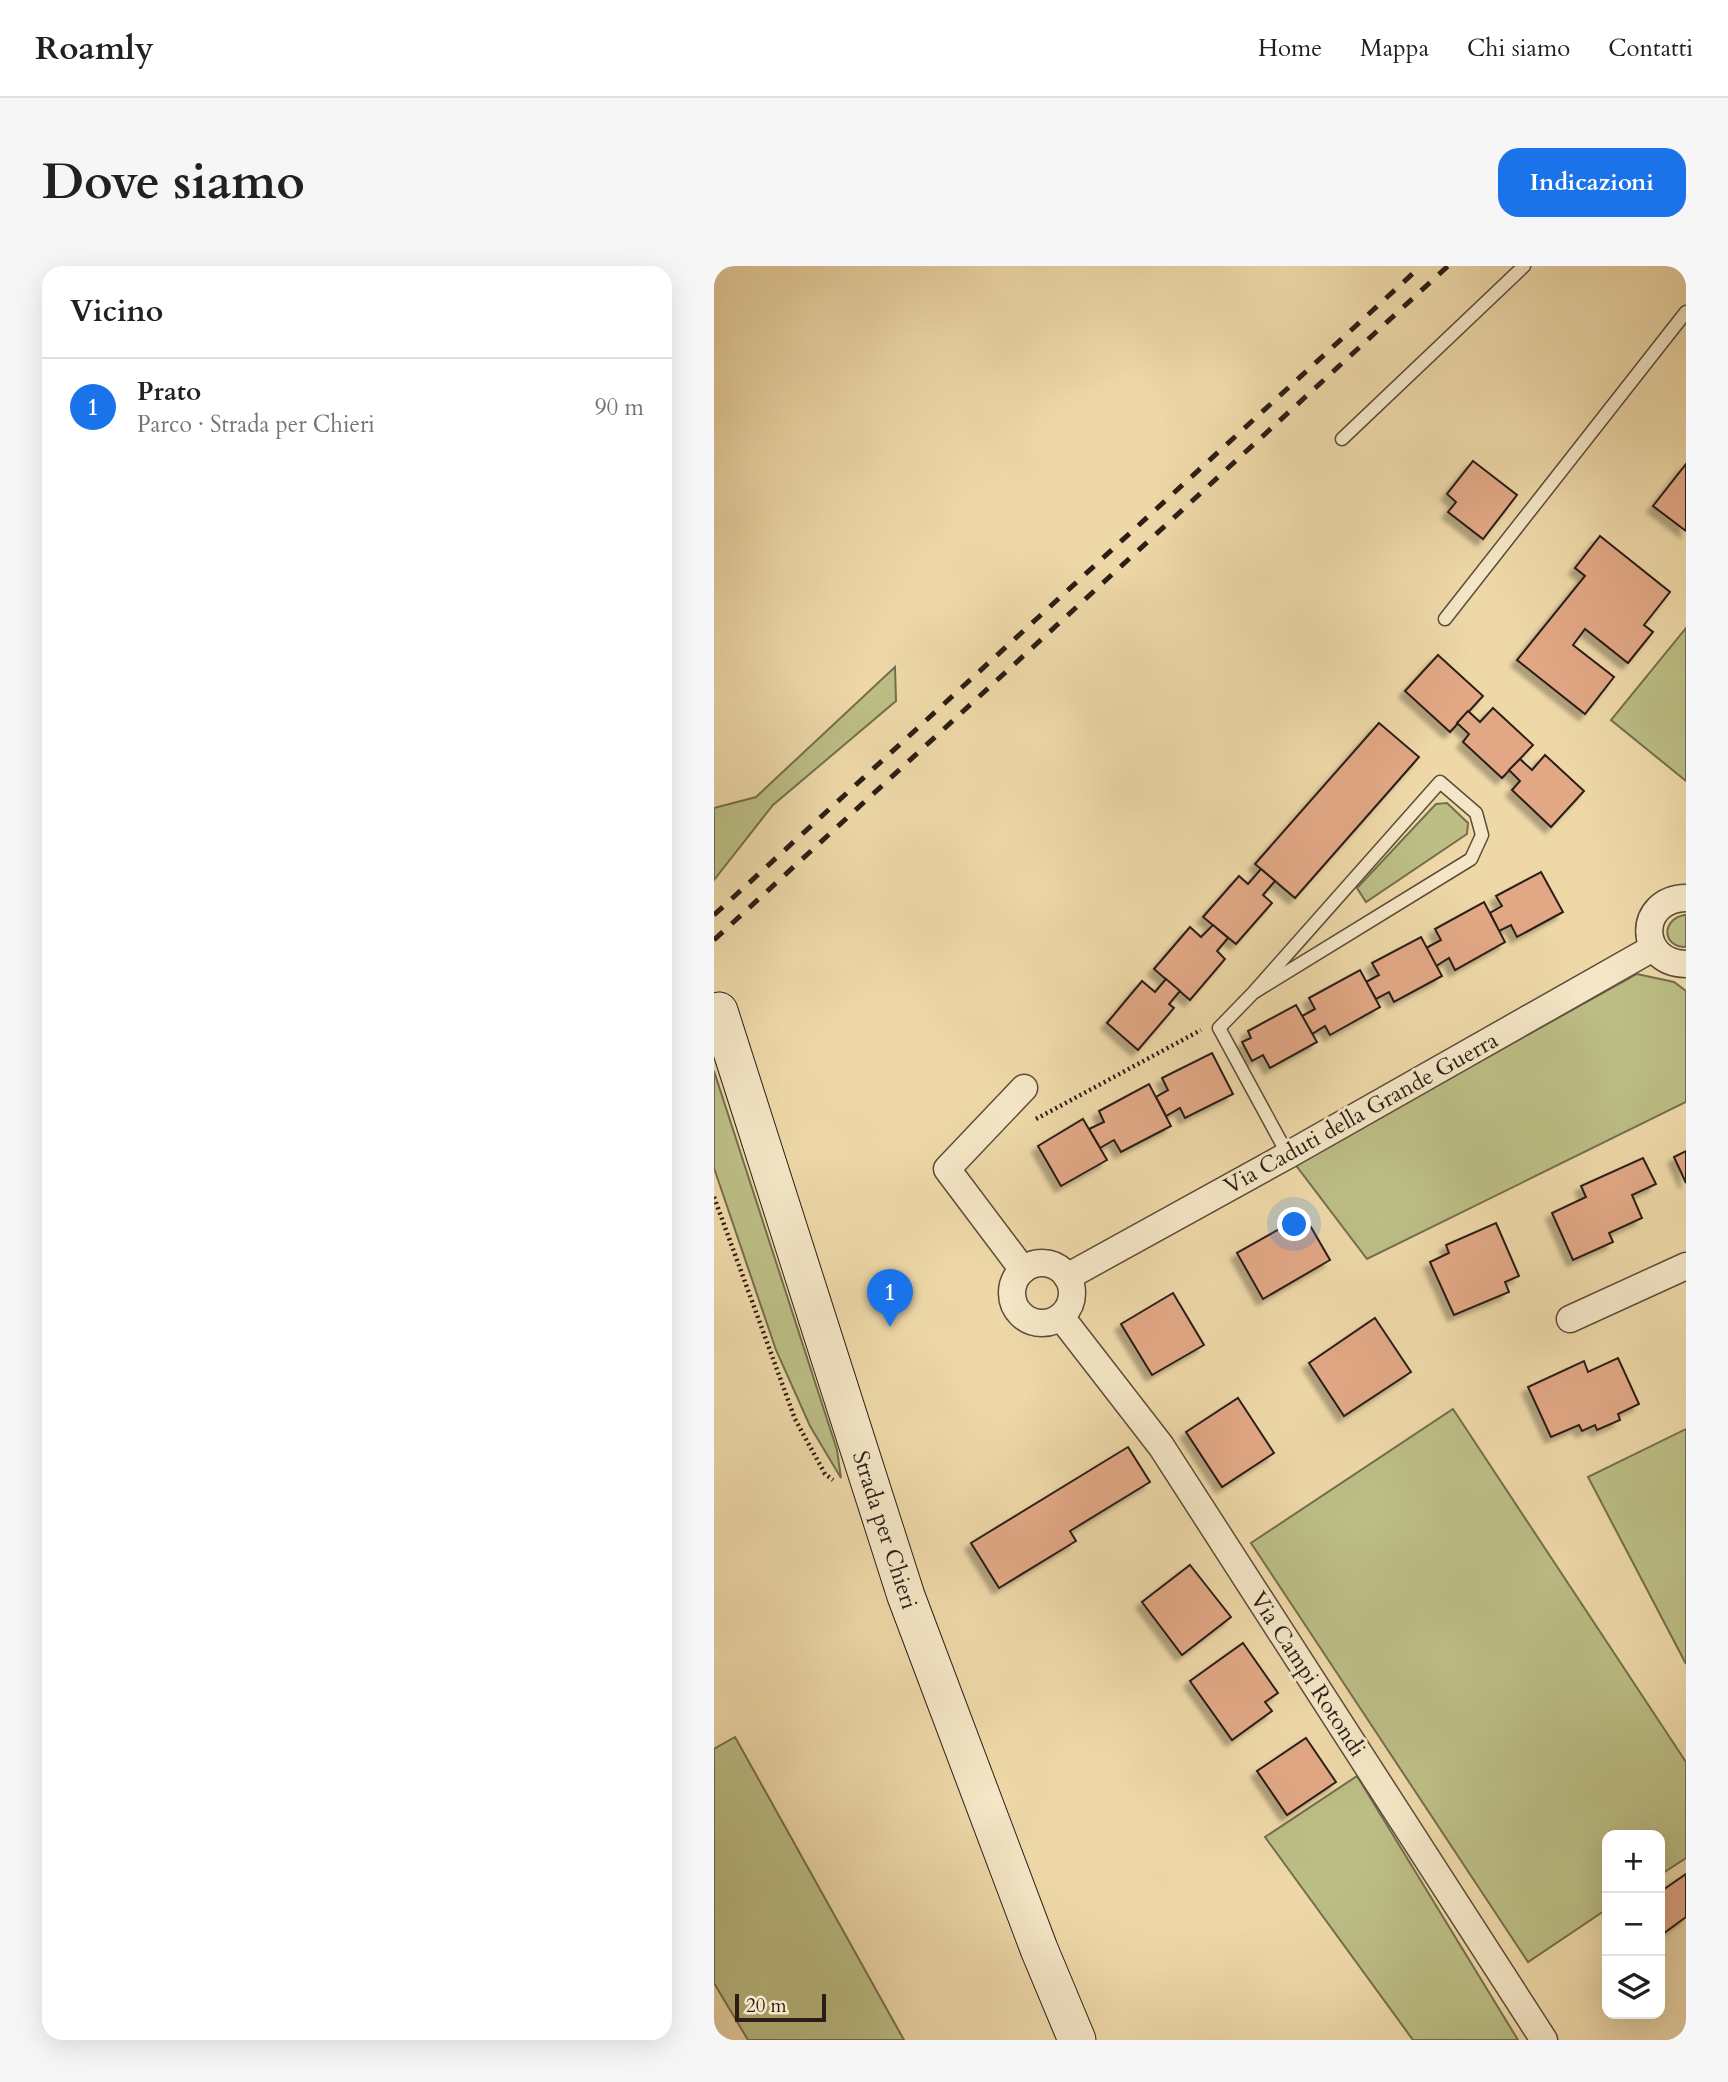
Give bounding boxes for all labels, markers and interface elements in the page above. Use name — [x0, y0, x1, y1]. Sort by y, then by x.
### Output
text: Roamly — [35, 26, 154, 71]
text: Home — [1258, 32, 1322, 65]
text: Mappa — [1360, 32, 1429, 65]
text: Chi siamo — [1467, 32, 1570, 65]
text: Contatti — [1608, 32, 1693, 65]
button: Indicazioni — [1498, 148, 1686, 217]
text: Dove siamo — [42, 149, 305, 216]
text: Vicino — [70, 291, 163, 332]
text: Prato — [137, 374, 201, 409]
text: 1 — [87, 392, 99, 423]
text: 90 m — [595, 392, 644, 423]
text: Parco · Strada per Chieri — [137, 409, 375, 440]
street label: Via Caduti della Grande Guerra — [1218, 1025, 1504, 1201]
your location — [1277, 1207, 1311, 1241]
pin: 1 — [867, 1269, 913, 1327]
street label: Strada per Chieri — [845, 1447, 925, 1613]
street label: Via Campi Rotondi — [1243, 1585, 1373, 1763]
map controls — [1602, 1830, 1665, 2019]
button: + — [1602, 1830, 1665, 1893]
button: − — [1602, 1893, 1665, 1956]
button: layers — [1602, 1956, 1665, 2019]
scale bar — [735, 1991, 826, 2023]
text: 20 m — [746, 1993, 787, 2019]

